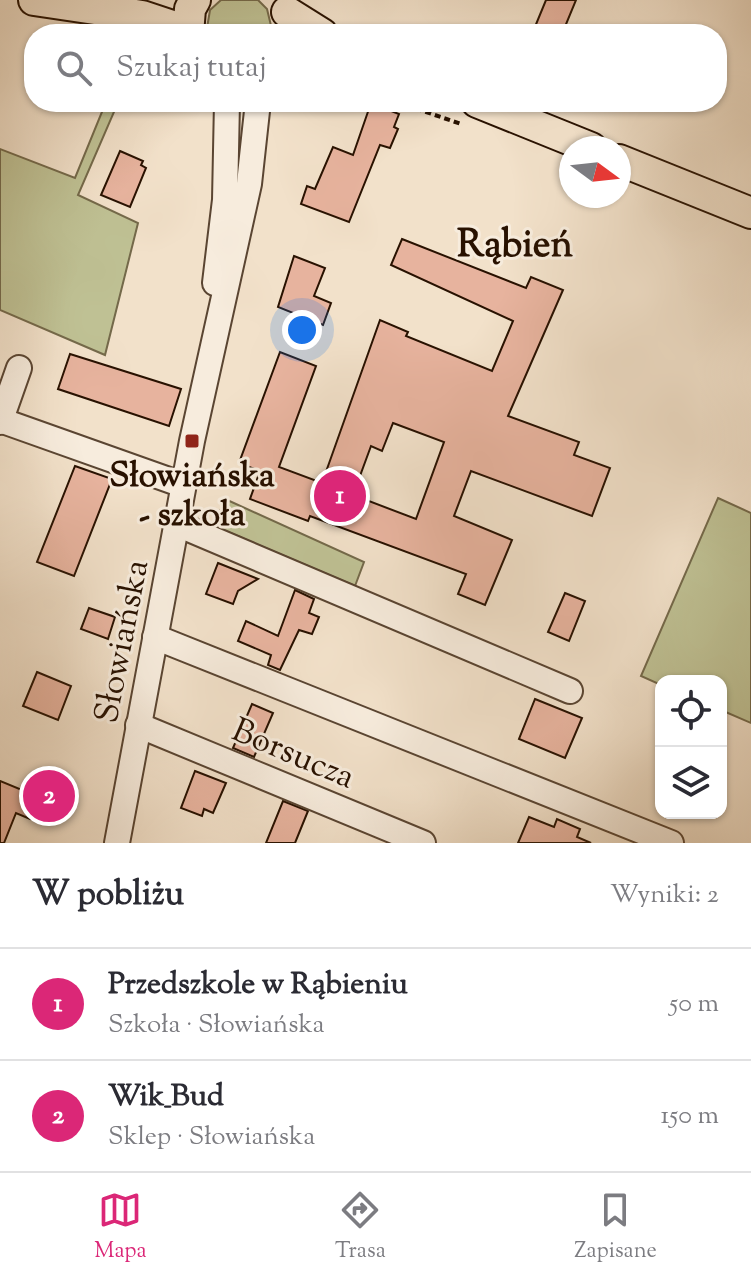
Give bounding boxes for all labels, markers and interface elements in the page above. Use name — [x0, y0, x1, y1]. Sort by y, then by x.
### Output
search box — [24, 24, 727, 112]
icon: search — [52, 46, 96, 90]
text: Szukaj tutaj — [116, 47, 267, 90]
north arrow — [559, 136, 631, 208]
district label: Rąbień — [457, 220, 574, 274]
your location — [282, 310, 322, 350]
marker: Słowiańska - szkoła — [183, 432, 201, 450]
place label: Słowiańska - szkoła — [109, 453, 275, 541]
pin: 1 — [314, 466, 366, 526]
street label: Słowiańska — [84, 556, 163, 728]
map controls — [655, 675, 727, 819]
button: locate — [655, 675, 727, 747]
street label: Borsucza — [223, 707, 362, 803]
button: layers — [655, 747, 727, 819]
pin: 2 — [23, 766, 75, 826]
text: W pobliżu — [32, 871, 184, 920]
text: Wyniki: 2 — [610, 877, 719, 914]
text: Przedszkole w Rąbieniu — [108, 964, 408, 1007]
text: 1 — [54, 986, 62, 1023]
text: 50 m — [669, 986, 719, 1023]
text: Szkoła · Słowiańska — [108, 1007, 325, 1044]
text: Wik_Bud — [108, 1076, 224, 1119]
text: 2 — [52, 1098, 64, 1135]
text: 150 m — [660, 1098, 719, 1135]
text: Sklep · Słowiańska — [108, 1119, 315, 1156]
tab: Mapa — [94, 1188, 147, 1268]
tab: Trasa — [335, 1188, 386, 1268]
tab: Zapisane — [574, 1188, 657, 1268]

